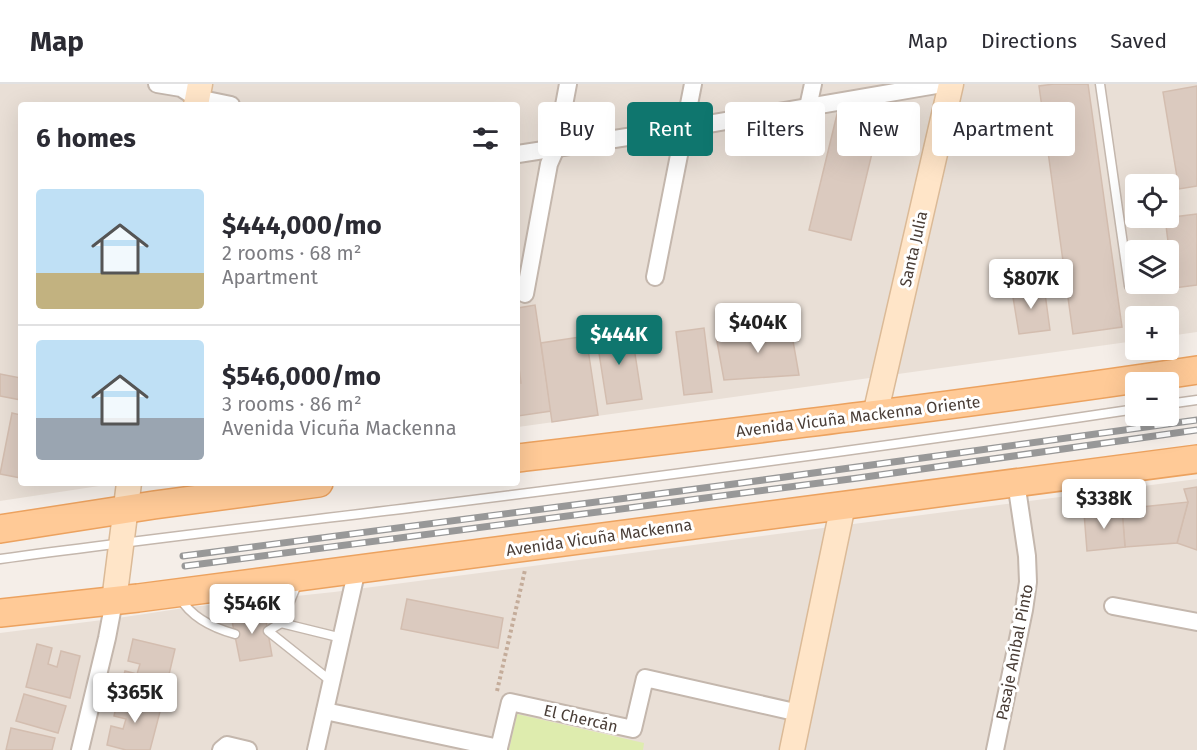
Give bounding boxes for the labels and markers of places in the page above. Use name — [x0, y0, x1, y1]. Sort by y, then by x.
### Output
pin: $807K — [989, 259, 1073, 310]
pin: $404K — [716, 303, 800, 354]
pin: $444K — [577, 315, 661, 366]
pin: $338K — [1062, 479, 1146, 530]
pin: $546K — [210, 584, 294, 635]
pin: $365K — [93, 673, 177, 724]

